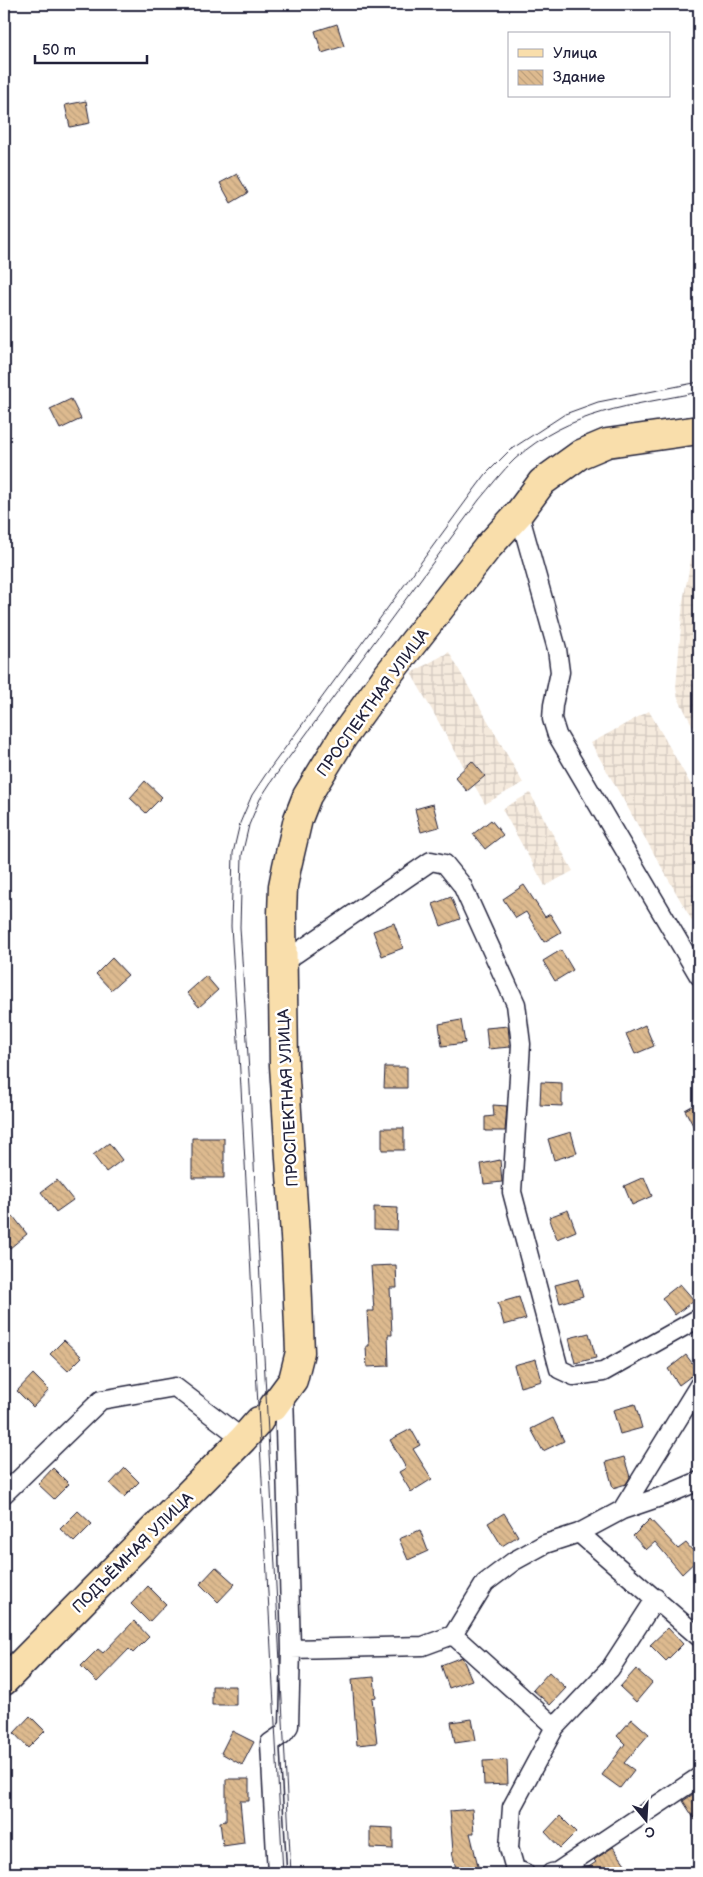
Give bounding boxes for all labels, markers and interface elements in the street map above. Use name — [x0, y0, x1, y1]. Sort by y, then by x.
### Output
scale bar — [35, 32, 148, 64]
legend — [508, 32, 670, 98]
text: 50 m — [42, 41, 76, 60]
text: Улица — [553, 44, 598, 63]
text: Здание — [553, 68, 605, 87]
street label: ПРОСПЕКТНАЯ УЛИЦА — [313, 625, 433, 780]
street label: ПРОСПЕКТНАЯ УЛИЦА — [274, 1008, 303, 1187]
street label: ПОДЪЁМНАЯ УЛИЦА — [68, 1488, 198, 1617]
north arrow — [620, 1794, 670, 1844]
text: С — [642, 1822, 657, 1842]

